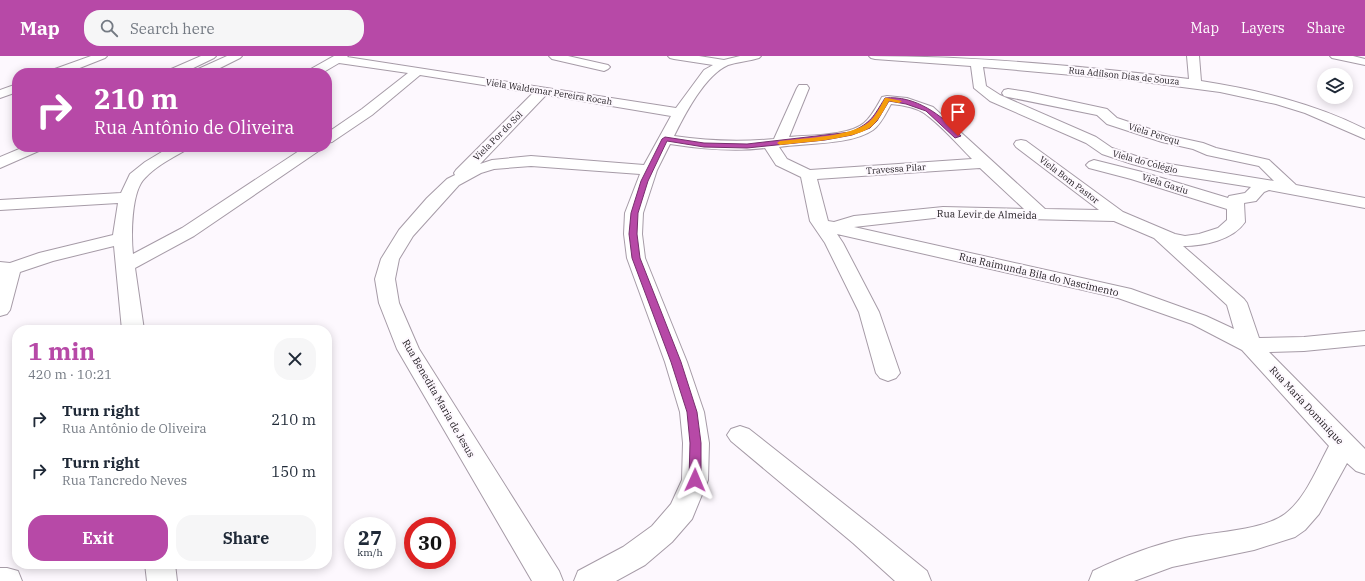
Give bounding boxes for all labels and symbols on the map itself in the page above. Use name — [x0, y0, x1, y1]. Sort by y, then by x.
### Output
street label: Rua Adílson Dias de Souza — [1068, 64, 1180, 87]
street label: Viela Waldemar Pereira Rocah — [485, 76, 613, 107]
pin — [941, 95, 975, 136]
street label: Viela Por do Sol — [471, 108, 525, 163]
street label: Viela Perequ — [1127, 120, 1182, 147]
street label: Viela do Colégio — [1111, 148, 1179, 175]
street label: Viela Bom Pastor — [1037, 154, 1101, 206]
street label: Travessa Pilar — [866, 161, 926, 176]
street label: Viela Gaxiu — [1141, 171, 1190, 196]
street label: Rua Levir de Almeida — [937, 207, 1038, 222]
street label: Rua Raimunda Bila do Nascimento — [958, 250, 1120, 299]
street label: Rua Benedita Maria de Jesus — [399, 337, 478, 460]
street label: Rua Maria Dominique — [1267, 363, 1346, 447]
position arrow — [674, 459, 716, 501]
speed limit sign: 30 — [404, 517, 456, 569]

